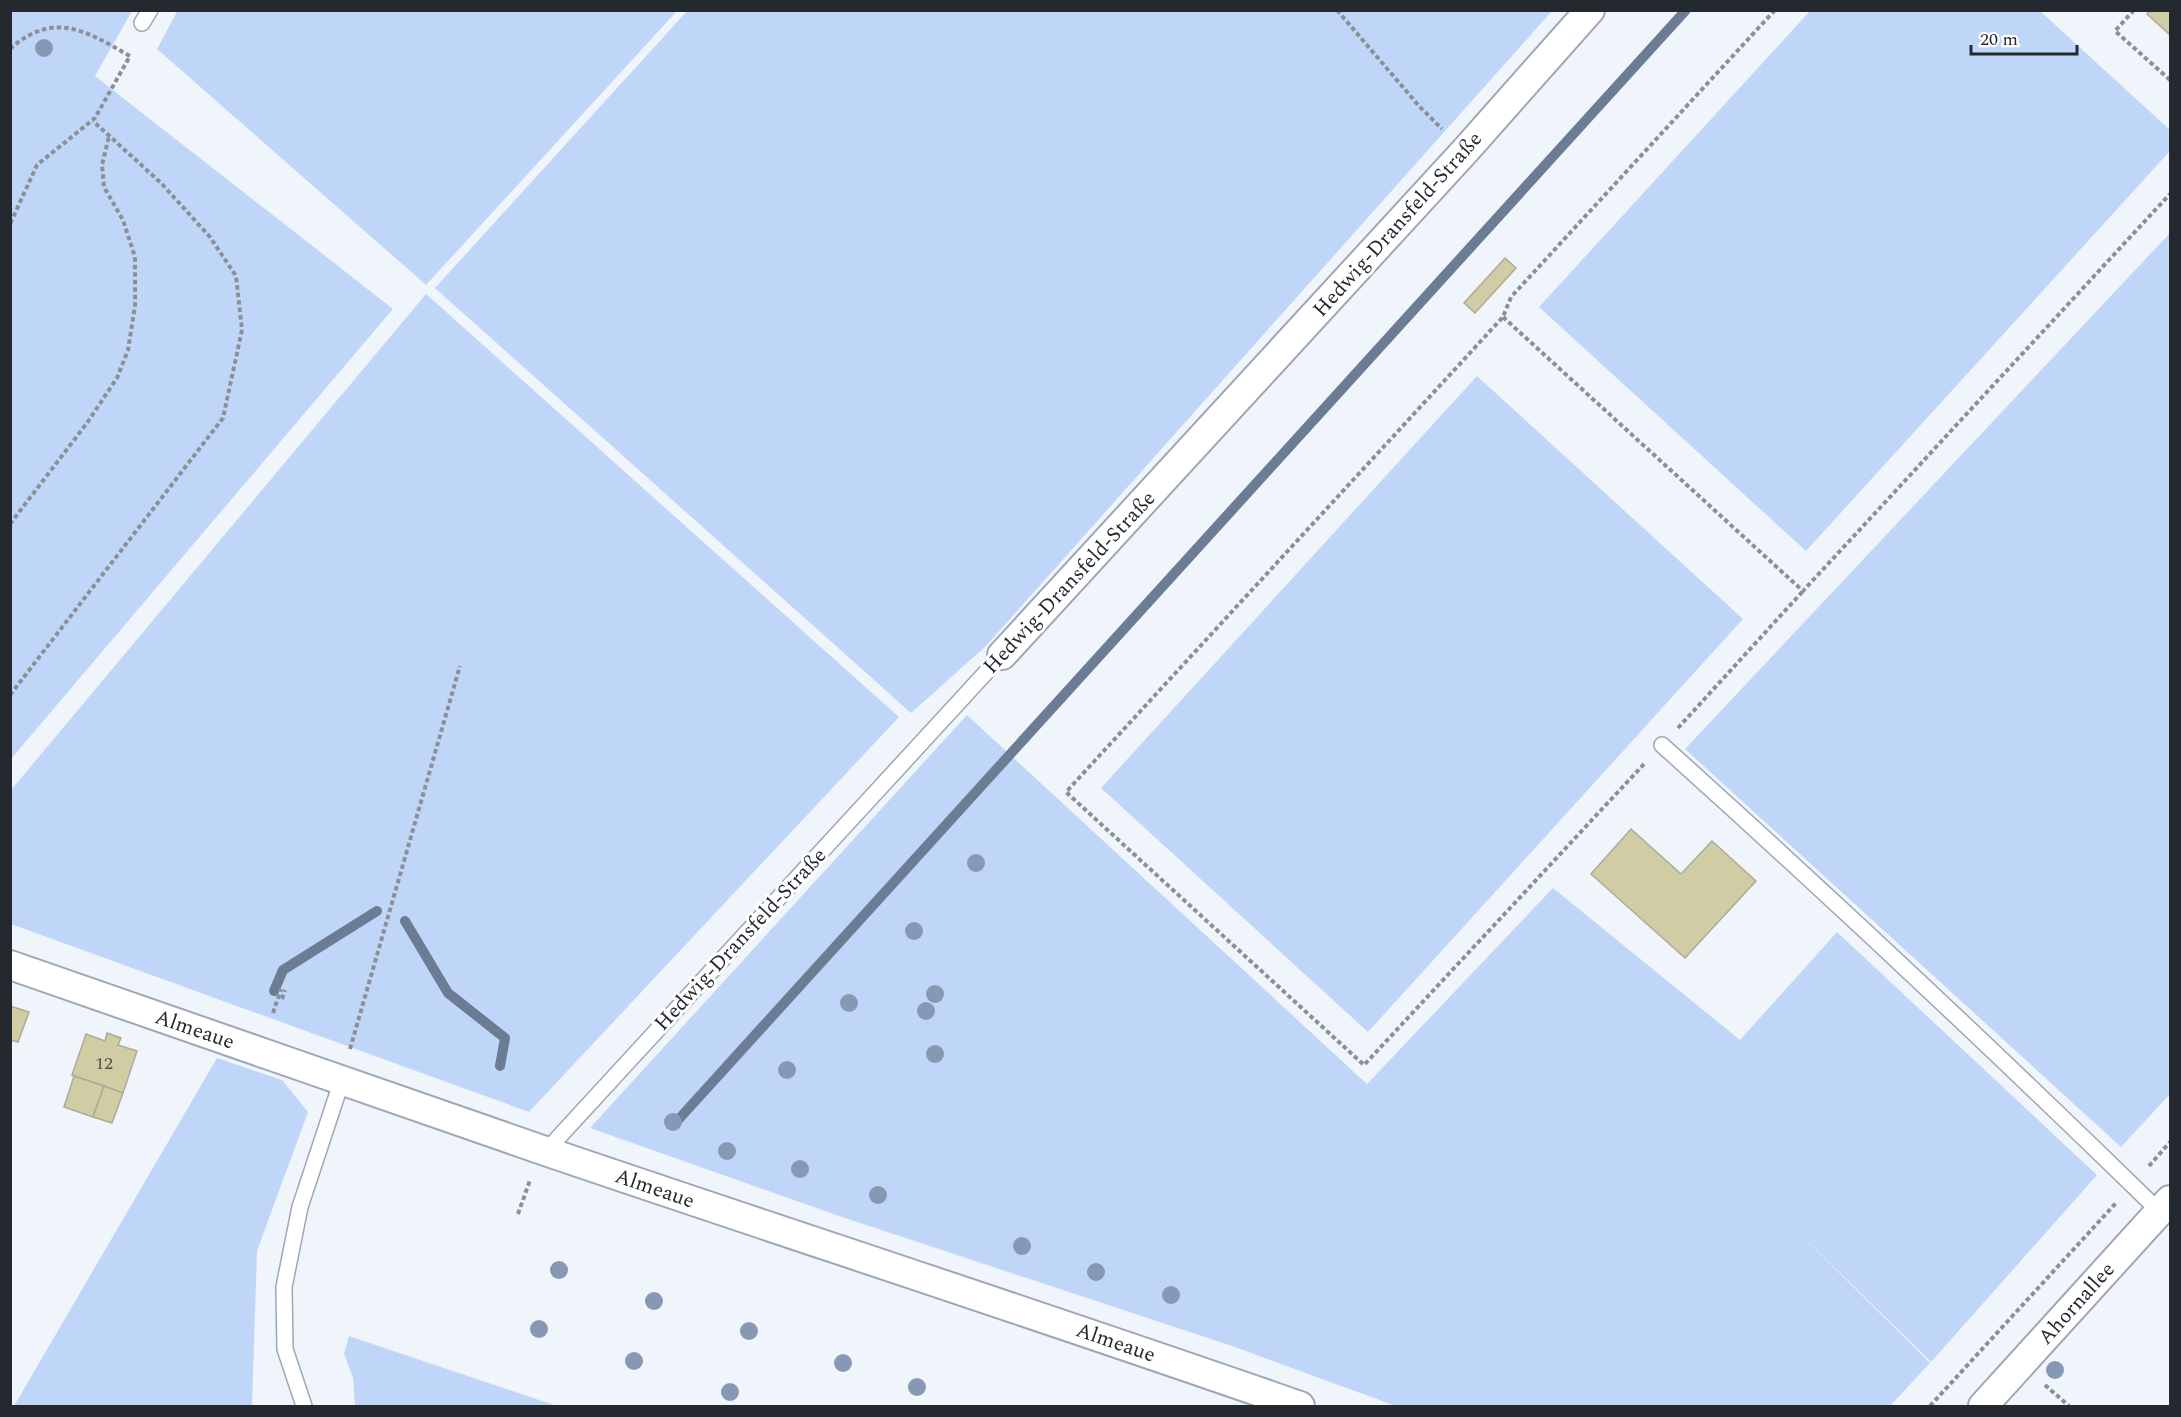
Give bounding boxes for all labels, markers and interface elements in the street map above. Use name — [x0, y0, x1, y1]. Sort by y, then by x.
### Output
scale bar — [1971, 18, 2078, 56]
text: 20 m — [1980, 26, 2018, 53]
street label: Hedwig-Dransfeld-Straße — [1305, 125, 1490, 325]
street label: Hedwig-Dransfeld-Straße — [976, 484, 1163, 682]
street label: Hedwig-Dransfeld-Straße — [647, 841, 834, 1039]
street label: Almeaue — [151, 1001, 239, 1058]
house number: 12 — [95, 1050, 113, 1077]
street label: Almeaue — [611, 1160, 699, 1217]
street label: Ahornallee — [2031, 1255, 2123, 1352]
street label: Almeaue — [1072, 1314, 1160, 1371]

